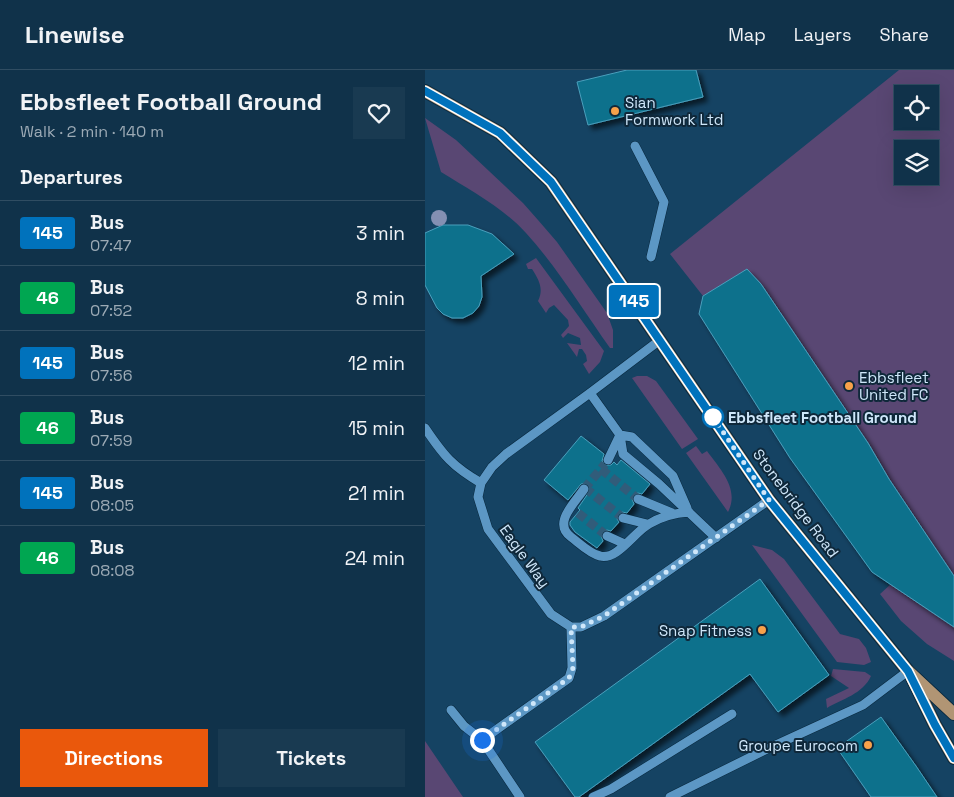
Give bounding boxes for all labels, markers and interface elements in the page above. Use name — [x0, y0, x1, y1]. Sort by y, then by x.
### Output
text: Linewise — [25, 19, 125, 50]
text: Map — [728, 23, 766, 46]
text: Layers — [794, 23, 851, 46]
text: Share — [879, 23, 929, 46]
map controls — [894, 85, 939, 185]
button: locate — [894, 85, 939, 130]
text: Ebbsfleet Football Ground — [20, 86, 322, 117]
button: heart — [353, 87, 405, 139]
place label: Sian Formwork Ltd — [625, 93, 723, 129]
marker: Sian Formwork Ltd — [609, 105, 621, 117]
text: Walk · 2 min · 140 m — [20, 121, 164, 142]
button: layers — [894, 140, 939, 185]
text: Departures — [20, 165, 123, 190]
text: Bus — [90, 210, 124, 235]
text: 145 — [32, 221, 63, 244]
text: 3 min — [356, 221, 405, 246]
text: 07:47 — [90, 235, 132, 256]
text: Bus — [90, 275, 124, 300]
line badge: 145 — [605, 285, 663, 317]
text: 46 — [36, 286, 59, 309]
text: 8 min — [356, 286, 405, 311]
text: 145 — [619, 289, 649, 312]
text: 07:52 — [90, 300, 132, 321]
text: Bus — [90, 340, 124, 365]
text: 145 — [32, 351, 63, 374]
text: 12 min — [348, 351, 405, 376]
text: 07:56 — [90, 365, 132, 386]
place label: Ebbsfleet United FC — [859, 368, 929, 404]
marker: Ebbsfleet United FC — [843, 380, 855, 392]
text: Bus — [90, 405, 124, 430]
marker: Ebbsfleet Football Ground — [702, 406, 724, 428]
place label: Ebbsfleet Football Ground — [728, 408, 917, 427]
text: 46 — [36, 416, 59, 439]
text: 15 min — [348, 416, 405, 441]
text: 07:59 — [90, 430, 132, 451]
street label: Stonebridge Road — [749, 445, 843, 561]
text: Bus — [90, 470, 124, 495]
text: 145 — [32, 481, 63, 504]
text: 21 min — [348, 481, 405, 506]
text: 08:05 — [90, 495, 134, 516]
street label: Eagle Way — [496, 521, 554, 591]
text: Bus — [90, 535, 124, 560]
text: 46 — [36, 546, 59, 569]
text: 24 min — [345, 546, 405, 571]
text: 08:08 — [90, 560, 135, 581]
place label: Snap Fitness — [659, 621, 752, 640]
marker: Snap Fitness — [756, 624, 768, 636]
your location — [470, 728, 495, 753]
button: Directions — [20, 729, 208, 787]
button: Tickets — [218, 729, 405, 787]
place label: Groupe Eurocom — [738, 736, 858, 755]
marker: Groupe Eurocom — [862, 739, 874, 751]

